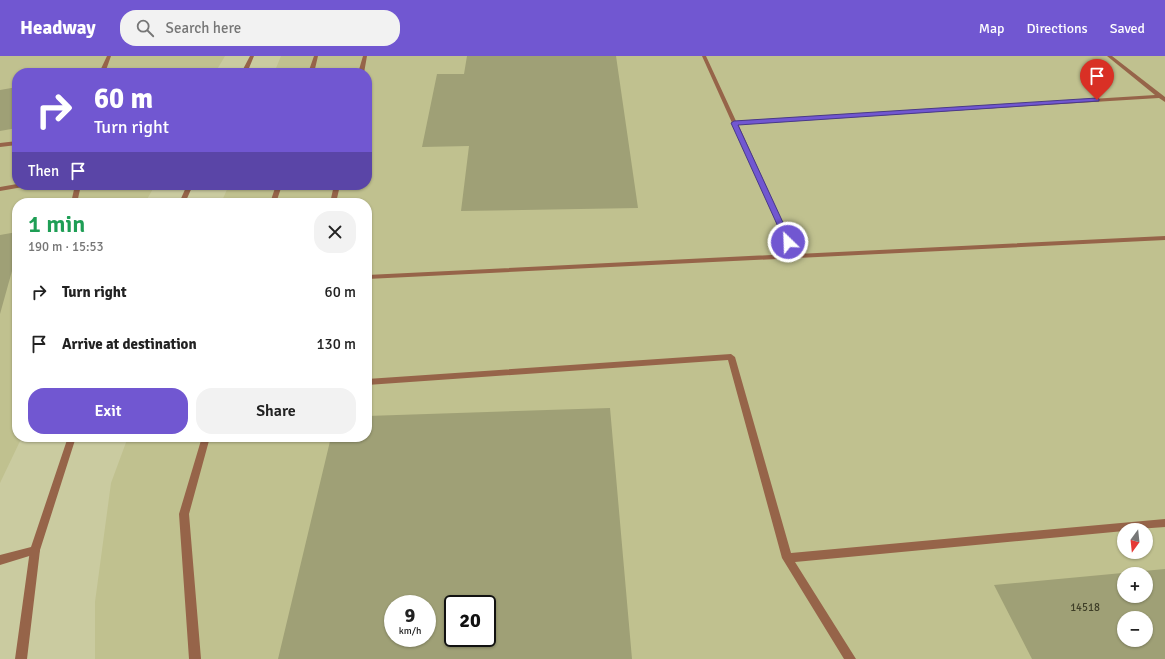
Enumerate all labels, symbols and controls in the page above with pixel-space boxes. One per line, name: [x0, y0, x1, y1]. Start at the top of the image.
search box: [120, 10, 400, 46]
text: Headway: [20, 16, 96, 40]
icon: search: [134, 17, 156, 39]
text: Search here: [166, 19, 241, 37]
text: Map: [979, 20, 1005, 37]
text: Directions: [1027, 20, 1088, 37]
text: Saved: [1110, 20, 1145, 37]
pin: [1080, 59, 1114, 100]
icon: arrive: [1086, 65, 1108, 87]
text: 60 m: [94, 82, 153, 116]
icon: right: [28, 84, 80, 136]
text: Turn right: [94, 116, 169, 138]
icon: arrive: [67, 160, 89, 182]
text: Then: [28, 162, 59, 180]
text: 1 min: [28, 209, 85, 239]
button: close: [314, 211, 356, 253]
position arrow: [767, 221, 809, 263]
text: 190 m · 15:53: [28, 239, 104, 255]
icon: right: [28, 281, 50, 303]
text: Turn right: [62, 283, 127, 301]
text: 60 m: [325, 283, 356, 301]
icon: arrive: [28, 333, 50, 355]
text: Arrive at destination: [62, 335, 197, 353]
text: 130 m: [316, 335, 356, 353]
button: Exit: [28, 388, 188, 434]
button: Share: [196, 388, 356, 434]
north arrow: [1117, 523, 1153, 559]
map controls: [1117, 523, 1153, 647]
button: +: [1117, 567, 1153, 603]
speed limit sign: 20: [444, 595, 496, 647]
house number: 14518: [1070, 601, 1100, 614]
text: 9: [405, 603, 415, 628]
button: −: [1117, 611, 1153, 647]
text: km/h: [399, 625, 421, 637]

